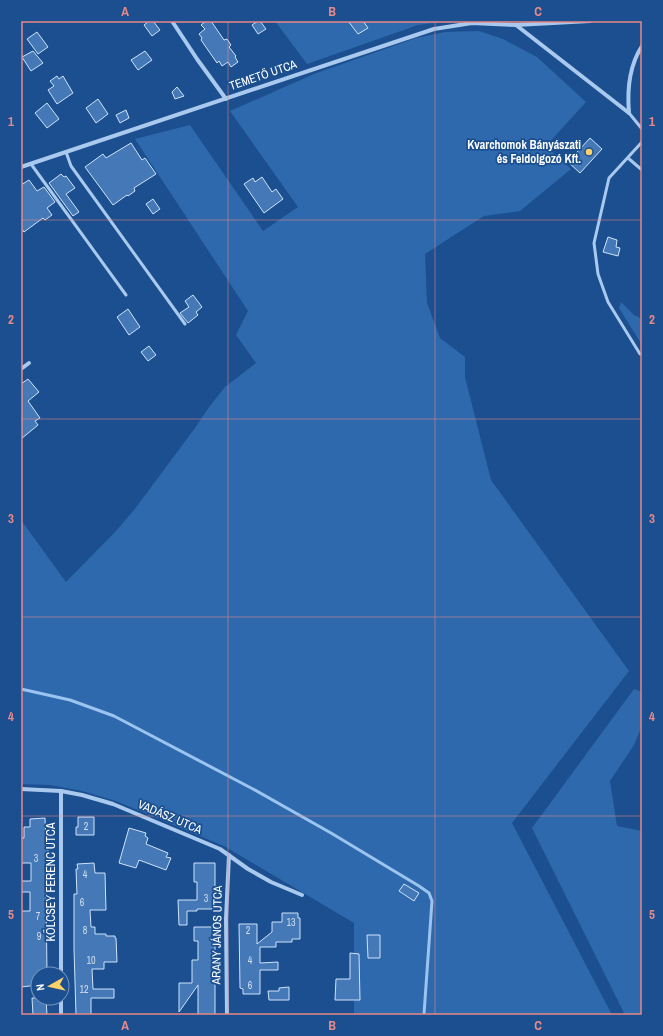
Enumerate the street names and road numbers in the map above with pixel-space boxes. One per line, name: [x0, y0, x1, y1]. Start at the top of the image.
street label: TEMETŐ UTCA: [227, 56, 299, 94]
street label: VADÁSZ UTCA: [135, 796, 205, 838]
street label: KÖLCSEY FERENC UTCA: [42, 822, 59, 942]
street label: ARANY JÁNOS UTCA: [208, 885, 226, 986]

